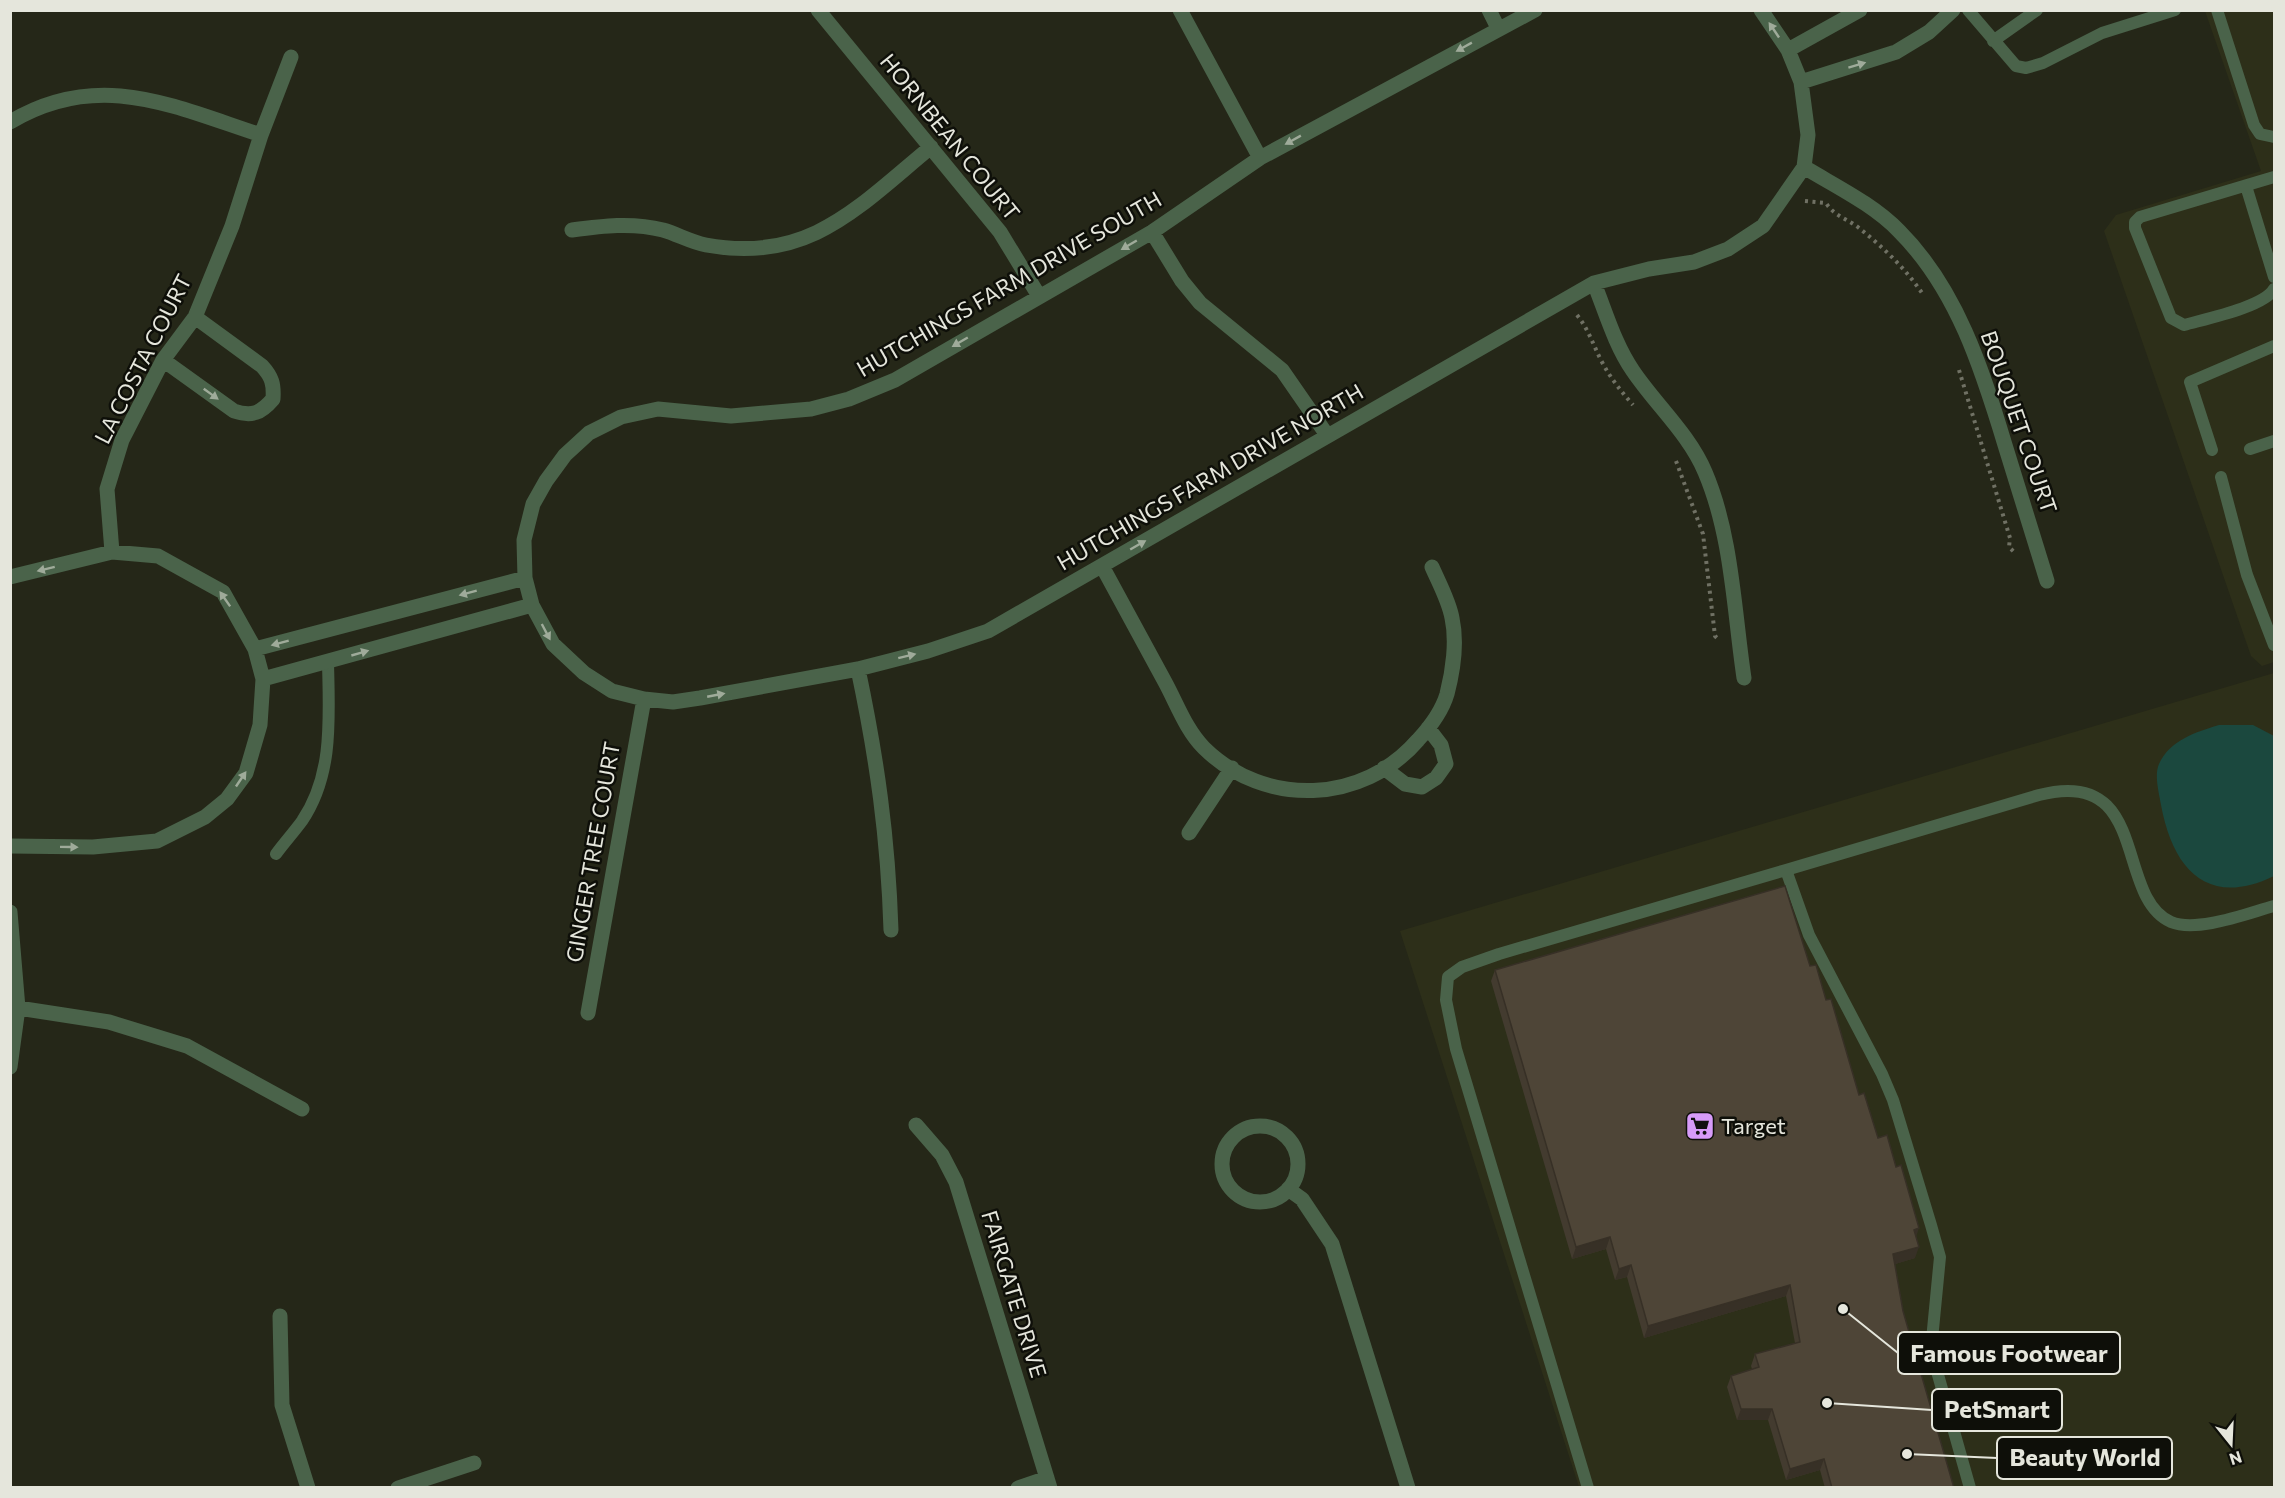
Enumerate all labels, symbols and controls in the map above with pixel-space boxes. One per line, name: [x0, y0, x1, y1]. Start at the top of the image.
one-way arrow: [1769, 22, 1780, 38]
one-way arrow: [1456, 42, 1473, 52]
street label: HORNBEAN COURT: [875, 48, 1026, 225]
one-way arrow: [1848, 60, 1866, 70]
one-way arrow: [1284, 135, 1301, 145]
street label: HUTCHINGS FARM DRIVE SOUTH: [852, 185, 1166, 382]
one-way arrow: [1120, 240, 1137, 250]
street label: LA COSTA COURT: [88, 269, 197, 448]
street label: BOUQUET COURT: [1976, 327, 2063, 517]
one-way arrow: [952, 337, 968, 348]
street label: HUTCHINGS FARM DRIVE NORTH: [1052, 378, 1368, 576]
one-way arrow: [203, 388, 218, 400]
one-way arrow: [1130, 540, 1147, 550]
one-way arrow: [37, 564, 55, 574]
one-way arrow: [459, 588, 477, 598]
one-way arrow: [219, 591, 231, 607]
one-way arrow: [541, 623, 551, 640]
one-way arrow: [270, 638, 289, 648]
one-way arrow: [351, 648, 369, 657]
one-way arrow: [898, 651, 916, 661]
one-way arrow: [706, 690, 725, 699]
street label: GINGER TREE COURT: [560, 739, 625, 964]
one-way arrow: [235, 771, 246, 787]
one-way arrow: [59, 842, 78, 852]
supermarket icon: Target: [1684, 1110, 1716, 1142]
place label: Target: [1721, 1112, 1786, 1139]
street label: FAIRGATE DRIVE: [976, 1207, 1053, 1381]
callout: Famous Footwear: [1898, 1332, 2120, 1374]
text: Famous Footwear: [1910, 1338, 2108, 1367]
callout: PetSmart: [1932, 1389, 2062, 1431]
text: PetSmart: [1944, 1394, 2050, 1423]
north arrow: [2201, 1414, 2261, 1474]
callout: Beauty World: [1997, 1437, 2172, 1479]
text: Beauty World: [2009, 1442, 2161, 1471]
text: N: [2227, 1448, 2244, 1470]

